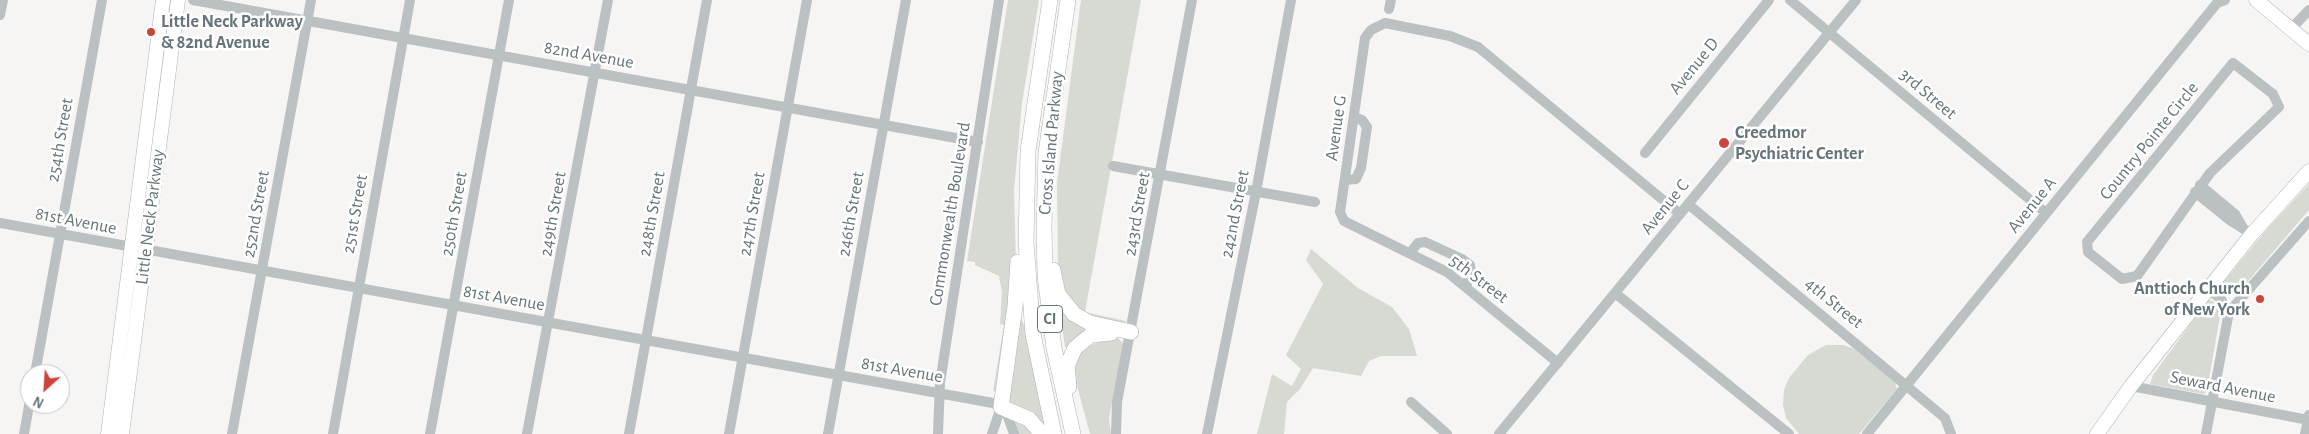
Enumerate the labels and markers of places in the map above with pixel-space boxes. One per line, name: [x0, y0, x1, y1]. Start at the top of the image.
place label: Little Neck Parkway & 82nd Avenue: [161, 11, 303, 54]
marker: Little Neck Parkway & 82nd Avenue: [145, 26, 157, 38]
place label: Creedmor Psychiatric Center: [1735, 122, 1864, 164]
marker: Creedmor Psychiatric Center: [1717, 136, 1731, 150]
place label: Anttioch Church of New York: [2134, 278, 2250, 320]
marker: Anttioch Church of New York: [2254, 293, 2266, 305]

